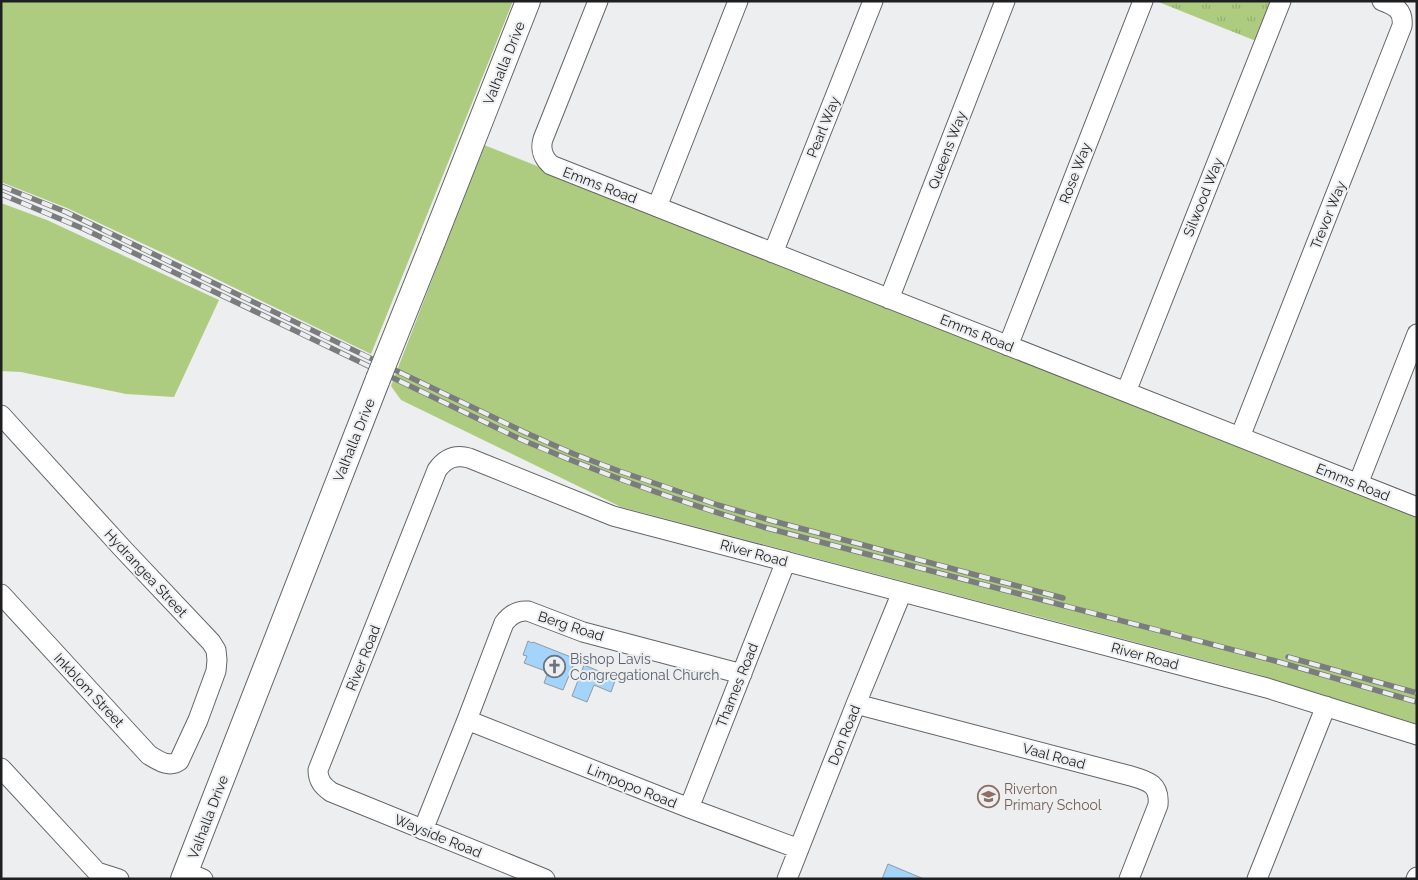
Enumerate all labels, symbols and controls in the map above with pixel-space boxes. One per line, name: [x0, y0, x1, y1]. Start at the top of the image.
street label: Valhalla Drive: [480, 19, 528, 107]
street label: Pearl Way: [803, 94, 843, 160]
street label: Queens Way: [925, 108, 969, 191]
street label: Rose Way: [1056, 140, 1094, 206]
street label: Silwood Way: [1180, 155, 1226, 239]
street label: Emms Road: [561, 164, 639, 206]
street label: Trevor Way: [1307, 178, 1349, 251]
street label: Emms Road: [938, 311, 1016, 355]
street label: Valhalla Drive: [330, 396, 378, 484]
street label: Emms Road: [1314, 460, 1392, 504]
street label: Hydrangea Street: [101, 526, 191, 620]
street label: River Road: [718, 536, 790, 570]
street label: Berg Road: [536, 608, 606, 644]
street label: River Road: [343, 623, 383, 693]
street label: River Road: [1109, 639, 1181, 673]
street label: Thames Road: [713, 641, 761, 729]
street label: Inkblom Street: [51, 650, 127, 730]
place label: Bishop Lavis Congregational Church: [570, 651, 719, 683]
church icon: Bishop Lavis Congregational Church: [542, 655, 566, 679]
street label: Don Road: [825, 702, 863, 768]
street label: Vaal Road: [1021, 740, 1087, 772]
street label: Limpopo Road: [585, 761, 679, 811]
street label: Valhalla Drive: [185, 773, 231, 861]
place label: Riverton Primary School: [1004, 781, 1102, 813]
school or university icon: Riverton Primary School: [976, 785, 1000, 809]
street label: Wayside Road: [392, 811, 484, 861]

